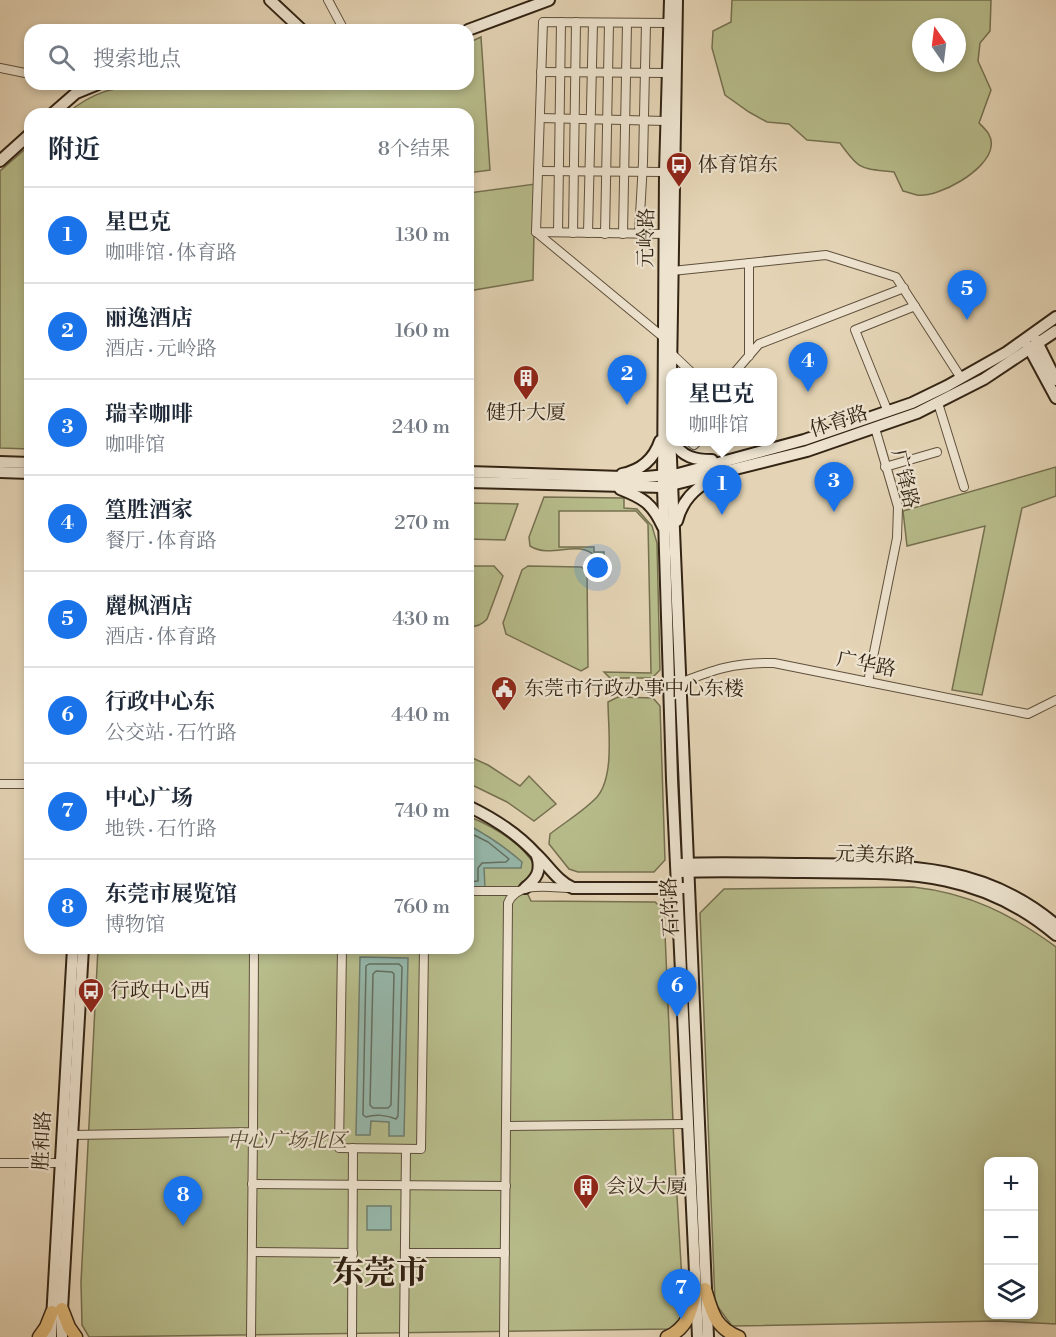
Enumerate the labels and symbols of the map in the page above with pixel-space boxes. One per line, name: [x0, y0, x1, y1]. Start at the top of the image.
north arrow: [912, 18, 966, 72]
bus stop icon: 体育馆东: [664, 150, 694, 188]
place label: 体育馆东: [698, 153, 778, 178]
street label: 元岭路: [634, 208, 660, 268]
pin: 5: [948, 270, 986, 320]
pin: 4: [788, 342, 828, 392]
pin: 2: [608, 356, 646, 405]
building icon: 健升大厦: [511, 363, 541, 401]
place label: 健升大厦: [486, 401, 566, 426]
street label: 体育路: [807, 401, 871, 443]
street label: 广锋路: [885, 447, 923, 511]
pin: 3: [814, 462, 854, 512]
pin: 1: [702, 466, 742, 515]
your location: [583, 553, 612, 582]
street label: 广华路: [834, 647, 898, 683]
public building icon: 东莞市行政办事中心东楼: [489, 674, 519, 712]
place label: 东莞市行政办事中心东楼: [524, 677, 744, 702]
street label: 元美东路: [835, 842, 915, 870]
street label: 石竹路: [657, 876, 685, 938]
pin: 6: [658, 968, 696, 1017]
bus stop icon: 行政中心西: [76, 976, 106, 1014]
place label: 行政中心西: [110, 979, 210, 1004]
street label: 胜和路: [29, 1110, 57, 1172]
park label: 中心广场北区: [227, 1129, 350, 1154]
building icon: 会议大厦: [571, 1172, 601, 1210]
place label: 会议大厦: [606, 1175, 686, 1200]
pin: 8: [164, 1176, 202, 1226]
district label: 东莞市: [332, 1253, 428, 1293]
pin: 7: [662, 1270, 700, 1319]

